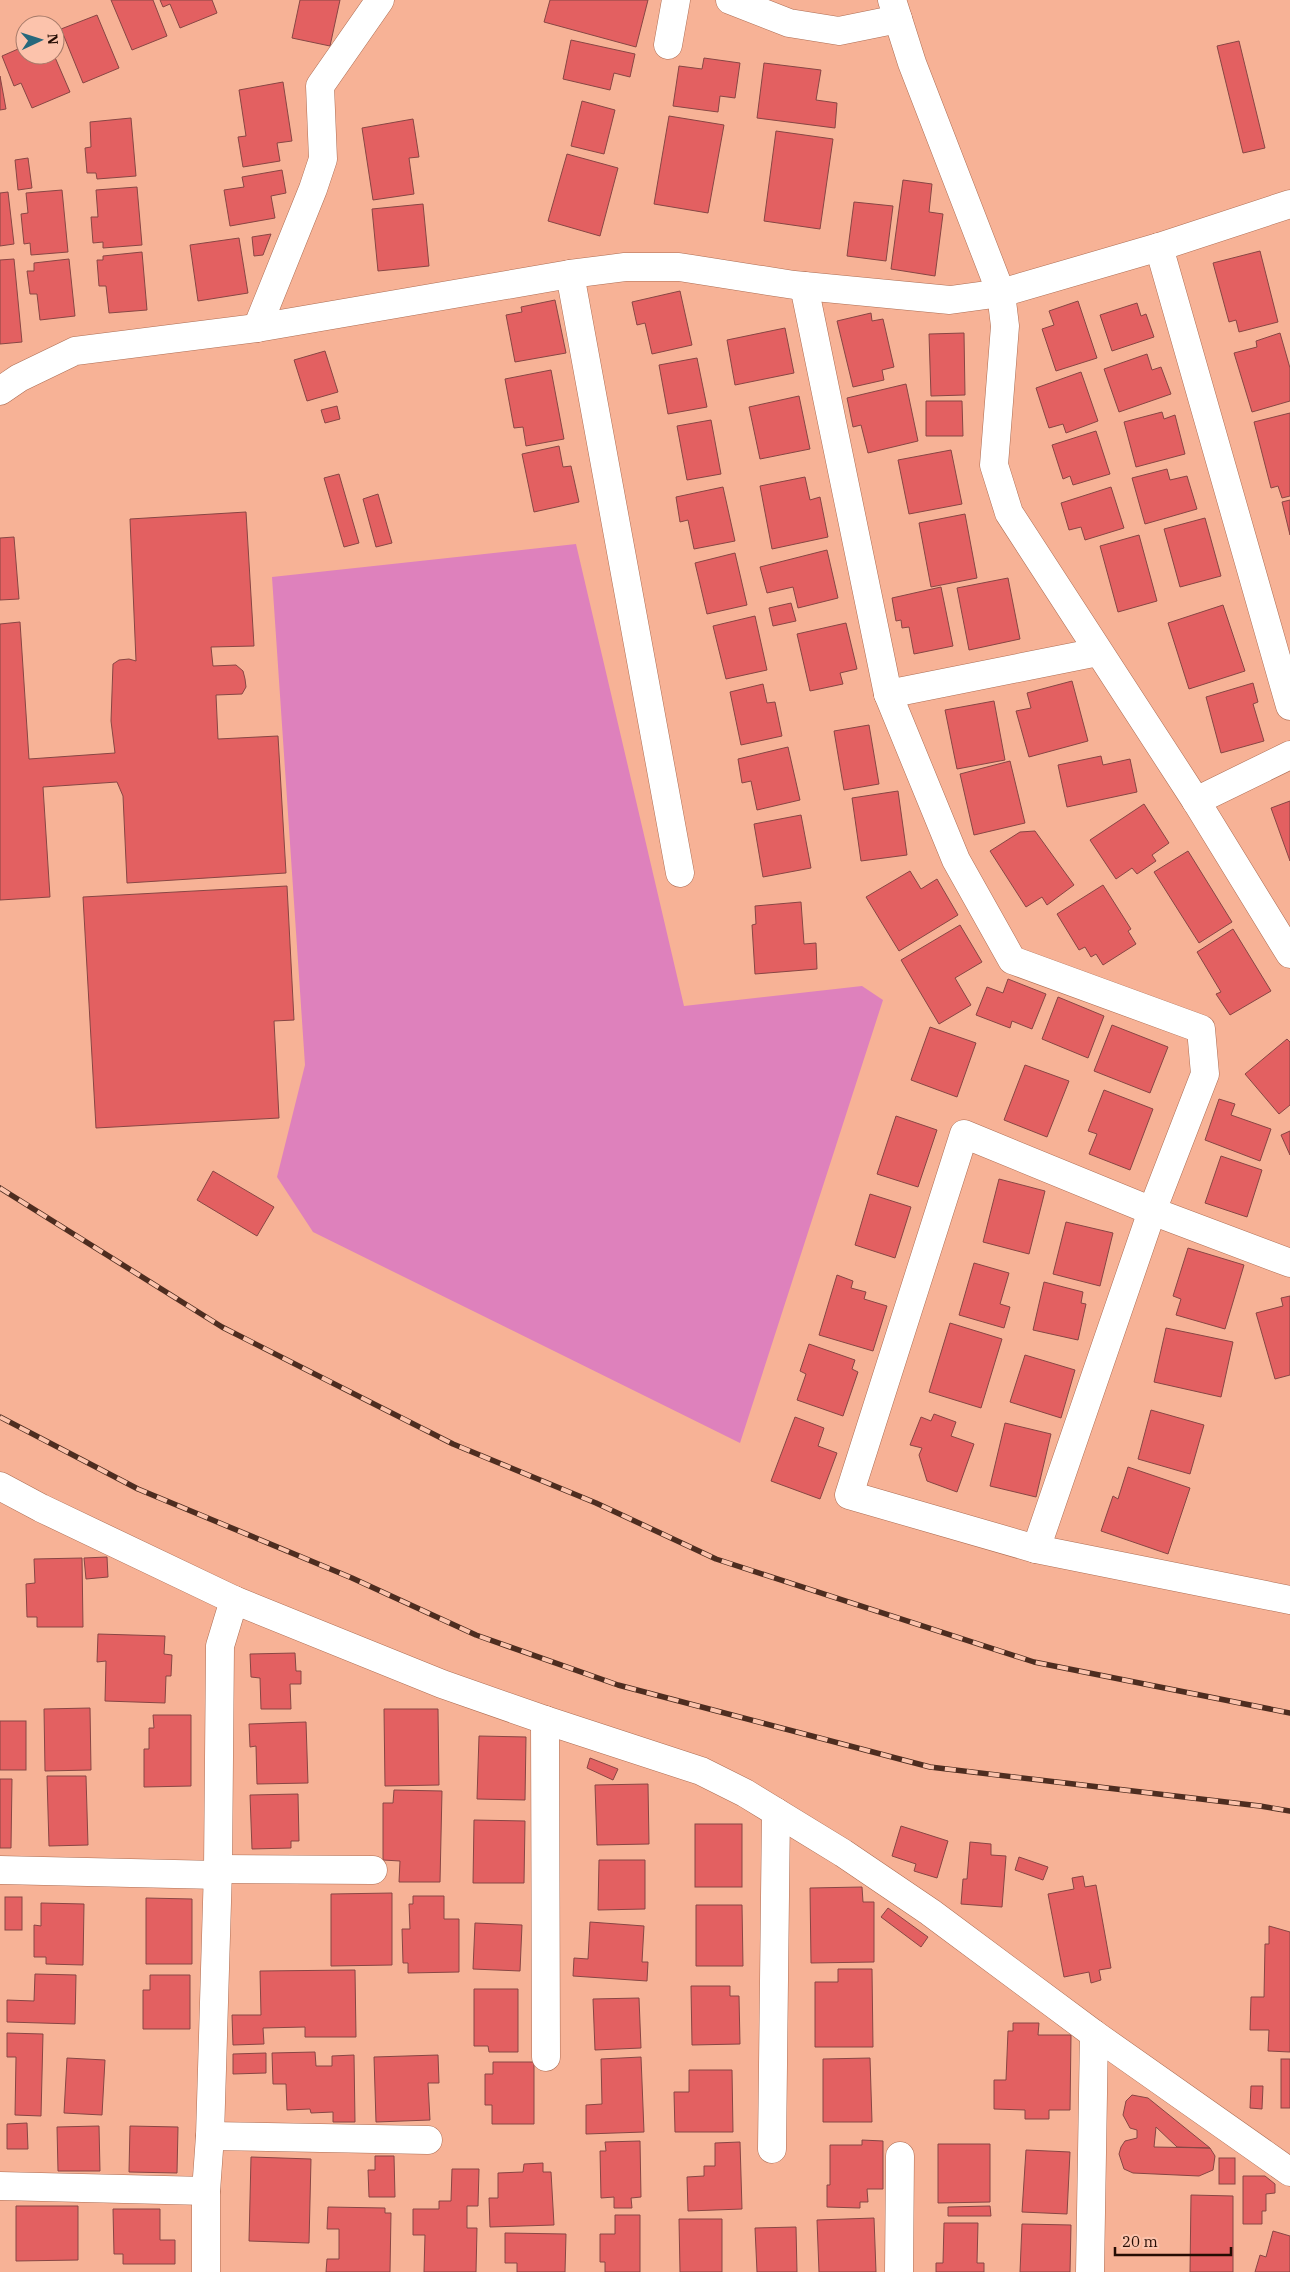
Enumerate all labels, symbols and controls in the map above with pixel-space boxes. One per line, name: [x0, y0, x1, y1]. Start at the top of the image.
north arrow: [15, 15, 65, 65]
text: N: [44, 33, 62, 45]
scale bar: [1115, 2224, 1231, 2256]
text: 20 m: [1122, 2232, 1158, 2251]

